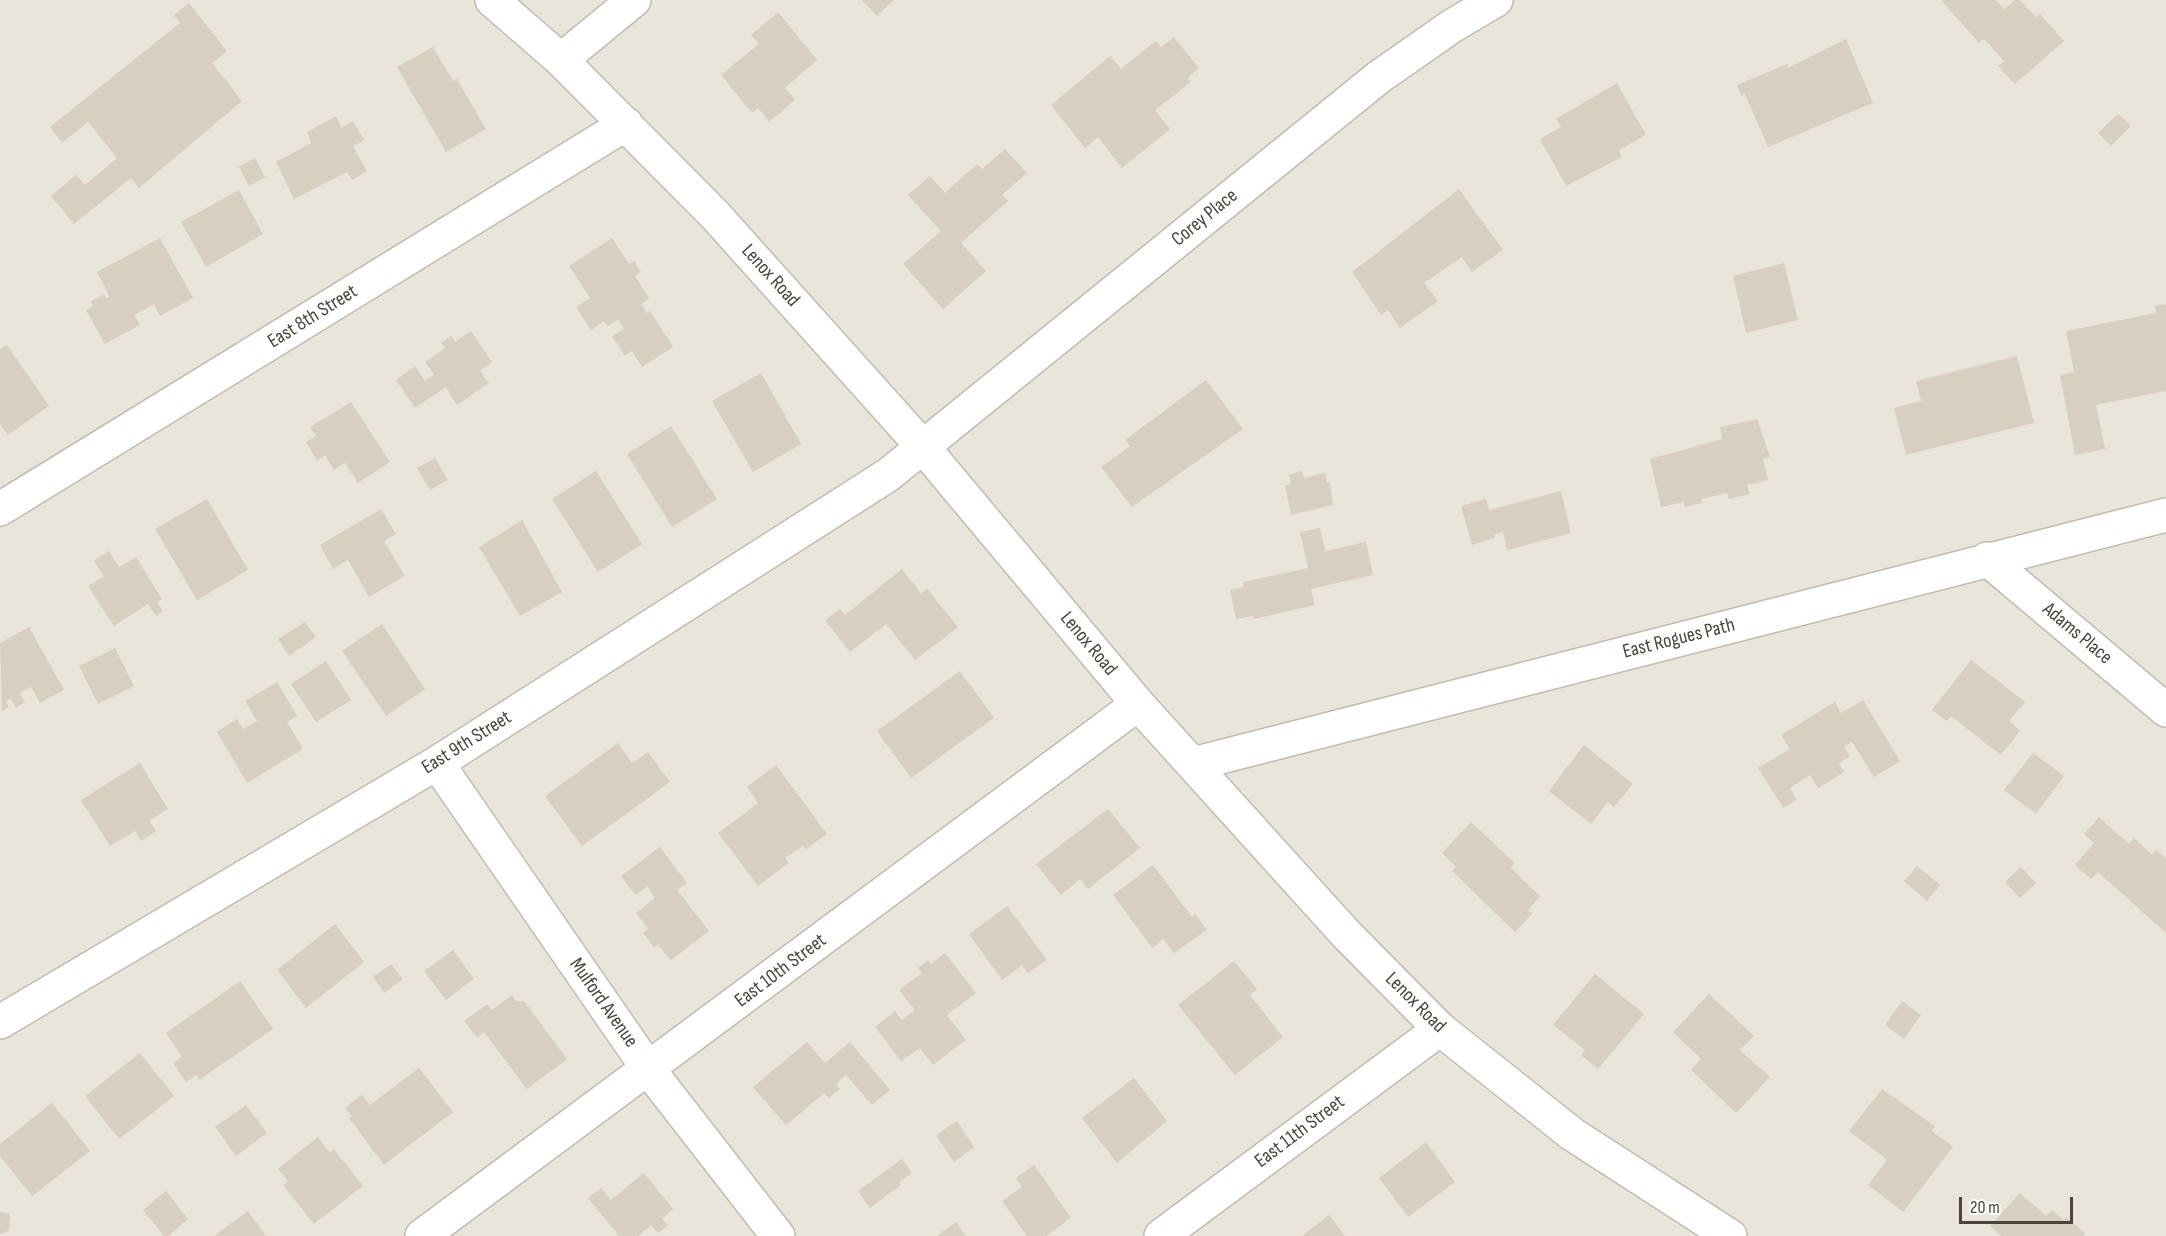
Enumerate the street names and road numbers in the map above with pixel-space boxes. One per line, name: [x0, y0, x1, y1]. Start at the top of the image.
street label: Corey Place: [1167, 184, 1243, 252]
street label: Lenox Road: [736, 240, 804, 312]
street label: East 8th Street: [264, 280, 362, 354]
street label: Adams Place: [2037, 598, 2117, 670]
street label: Lenox Road: [1054, 607, 1122, 681]
street label: East Rogues Path: [1620, 613, 1738, 665]
street label: East 9th Street: [418, 706, 516, 780]
street label: East 10th Street: [731, 929, 831, 1013]
street label: Mulford Avenue: [564, 954, 642, 1052]
street label: Lenox Road: [1380, 968, 1450, 1038]
street label: East 11th Street: [1250, 1091, 1350, 1173]

